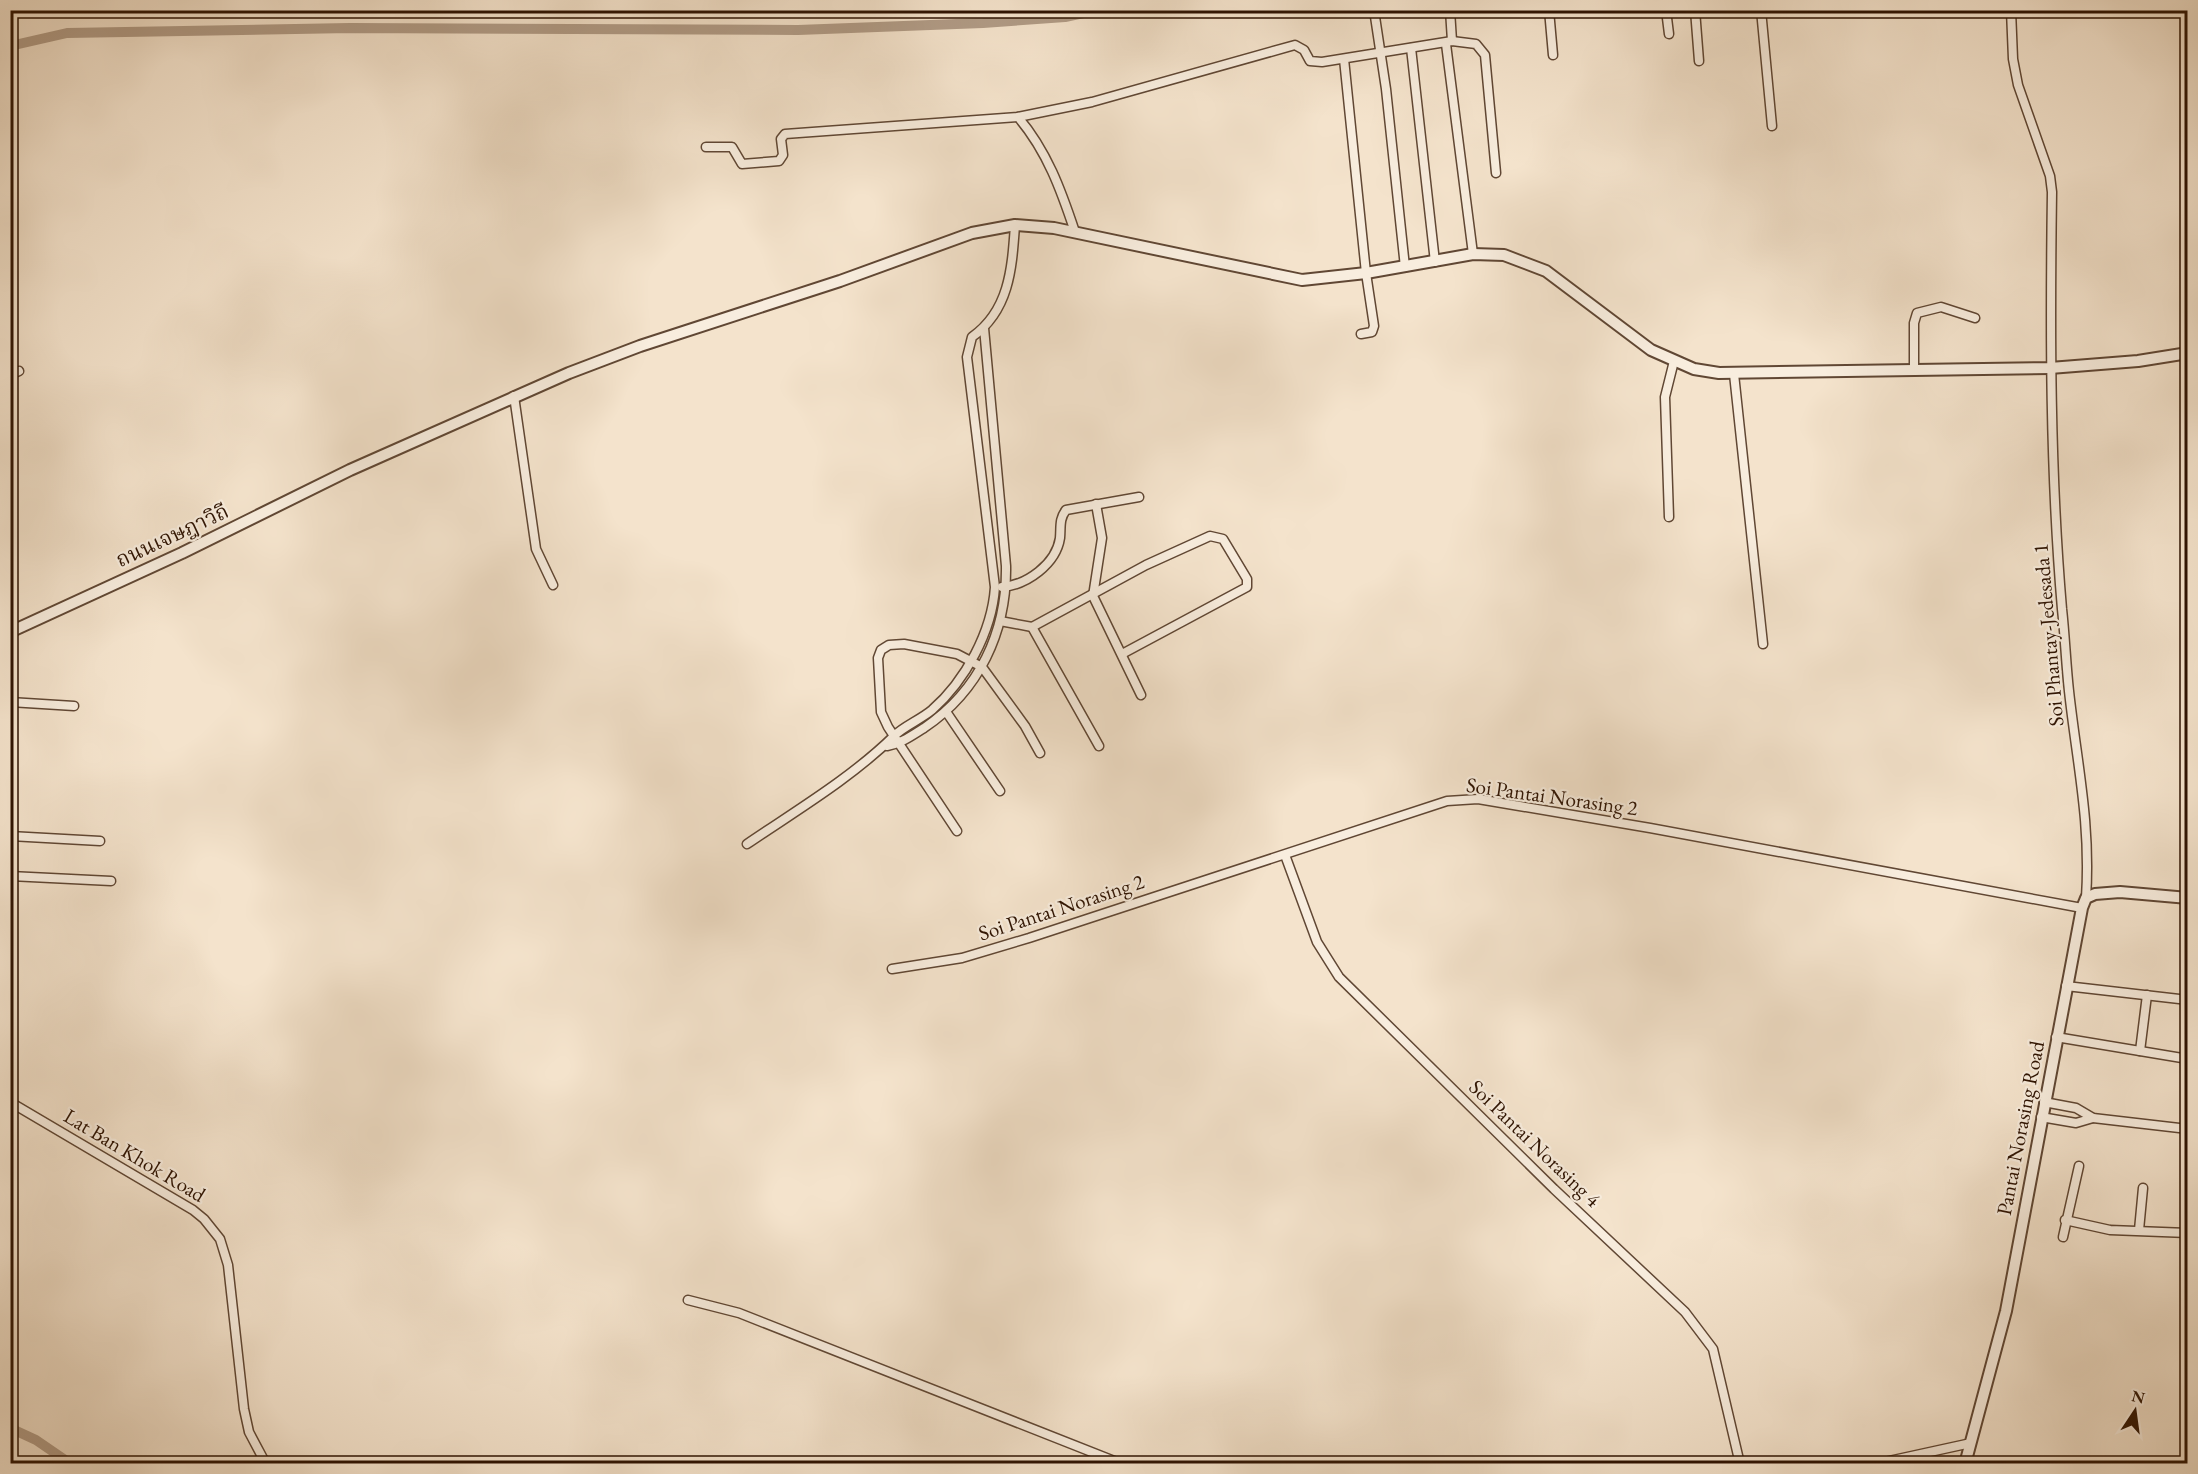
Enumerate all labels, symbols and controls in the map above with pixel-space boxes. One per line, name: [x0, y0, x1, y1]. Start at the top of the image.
street label: ถนนเจษฎาวิถี: [111, 497, 233, 573]
street label: Soi Phantay-Jedesada 1: [2027, 542, 2069, 728]
street label: Soi Pantai Norasing 2: [1465, 771, 1639, 821]
street label: Soi Pantai Norasing 2: [975, 867, 1147, 947]
street label: Pantai Norasing Road: [1990, 1038, 2050, 1217]
street label: Soi Pantai Norasing 4: [1464, 1073, 1607, 1213]
street label: Lat Ban Khok Road: [59, 1102, 211, 1208]
north arrow: [2105, 1381, 2165, 1441]
text: N: [2130, 1385, 2147, 1409]

